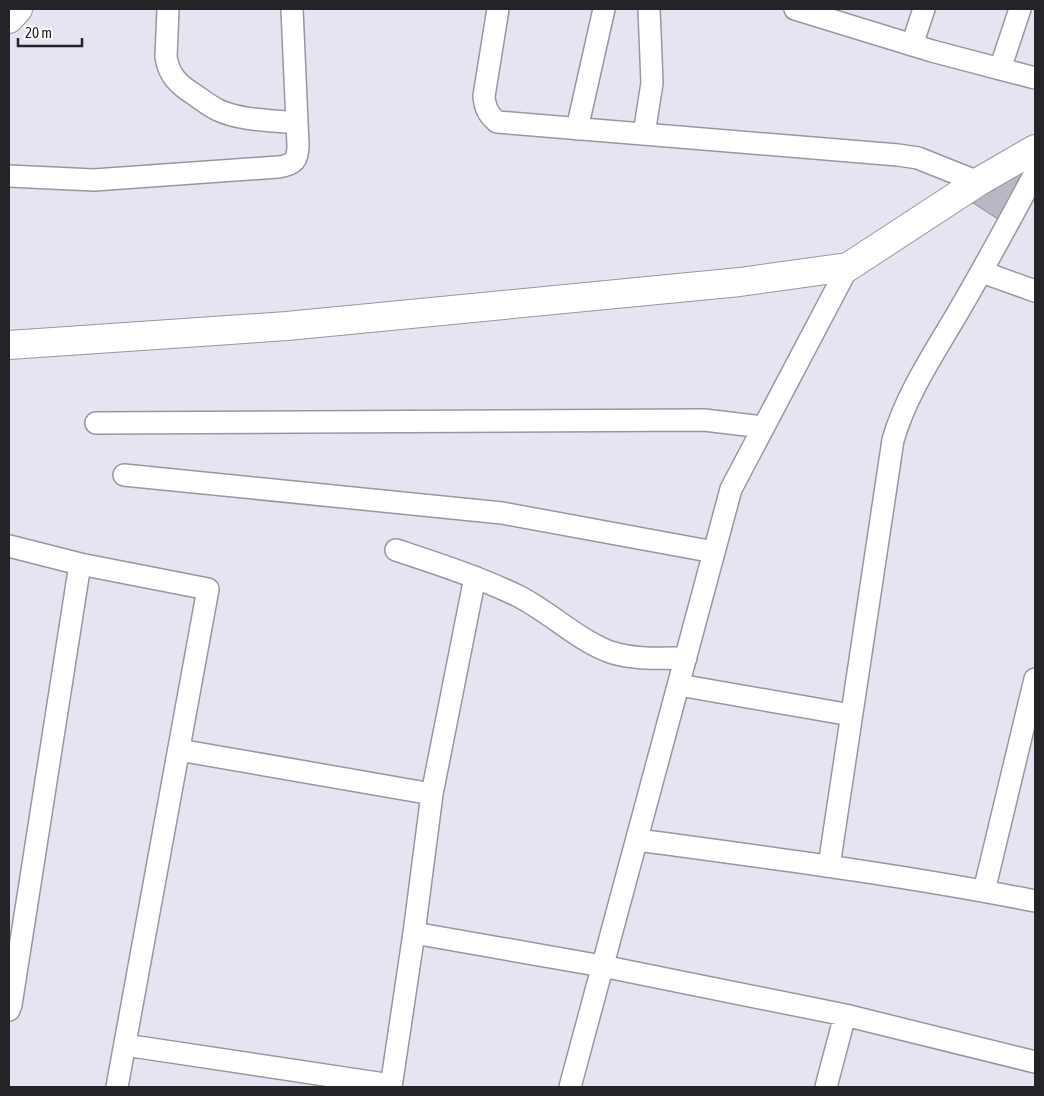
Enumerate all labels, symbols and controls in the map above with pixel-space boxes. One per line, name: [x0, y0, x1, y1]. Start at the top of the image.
scale bar: [18, 15, 81, 47]
text: 20 m: [25, 24, 52, 41]

